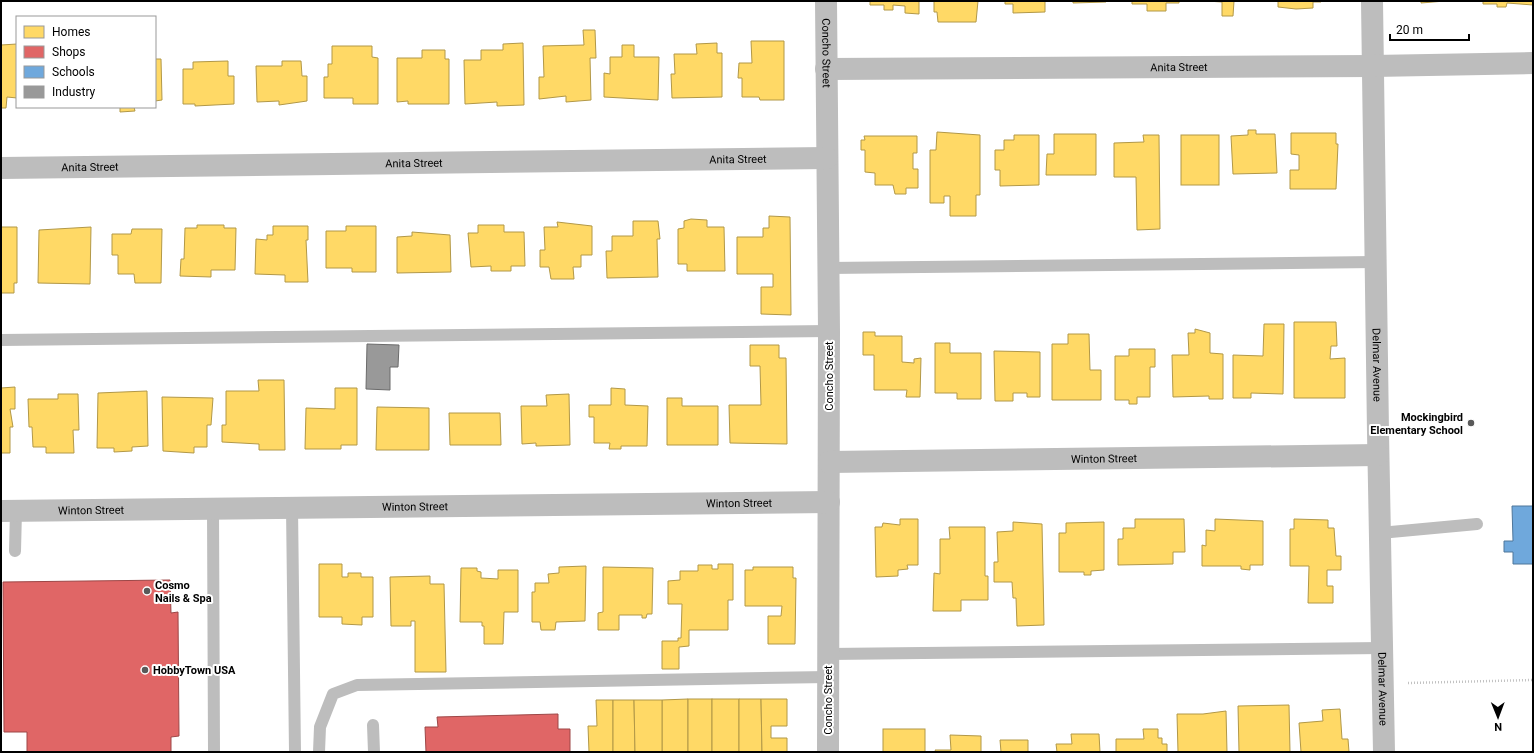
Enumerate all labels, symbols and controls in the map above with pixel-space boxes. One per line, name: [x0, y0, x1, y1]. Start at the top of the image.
legend: [16, 16, 156, 108]
scale bar: [1390, 16, 1469, 42]
street label: Concho Street: [819, 18, 833, 88]
text: 20 m: [1396, 23, 1423, 37]
text: Homes: [52, 25, 90, 39]
text: Shops: [52, 45, 86, 59]
street label: Anita Street: [1150, 61, 1208, 74]
text: Schools: [52, 65, 95, 79]
text: Industry: [52, 85, 96, 99]
street label: Anita Street: [709, 153, 767, 166]
street label: Anita Street: [385, 157, 443, 170]
street label: Anita Street: [61, 161, 119, 174]
street label: Delmar Avenue: [1370, 328, 1384, 402]
street label: Concho Street: [823, 341, 836, 411]
place label: Mockingbird Elementary School: [1370, 411, 1463, 437]
marker: Mockingbird Elementary School: [1466, 418, 1476, 428]
street label: Winton Street: [1071, 452, 1138, 466]
street label: Winton Street: [706, 497, 773, 510]
street label: Winton Street: [382, 500, 449, 514]
street label: Winton Street: [58, 504, 125, 517]
place label: Cosmo Nails & Spa: [155, 579, 212, 605]
marker: Cosmo Nails & Spa: [142, 586, 152, 596]
street label: Delmar Avenue: [1375, 652, 1390, 726]
place label: HobbyTown USA: [153, 664, 236, 677]
marker: HobbyTown USA: [140, 665, 150, 675]
street label: Concho Street: [822, 665, 835, 735]
north arrow: [1478, 697, 1518, 737]
text: N: [1494, 720, 1502, 733]

